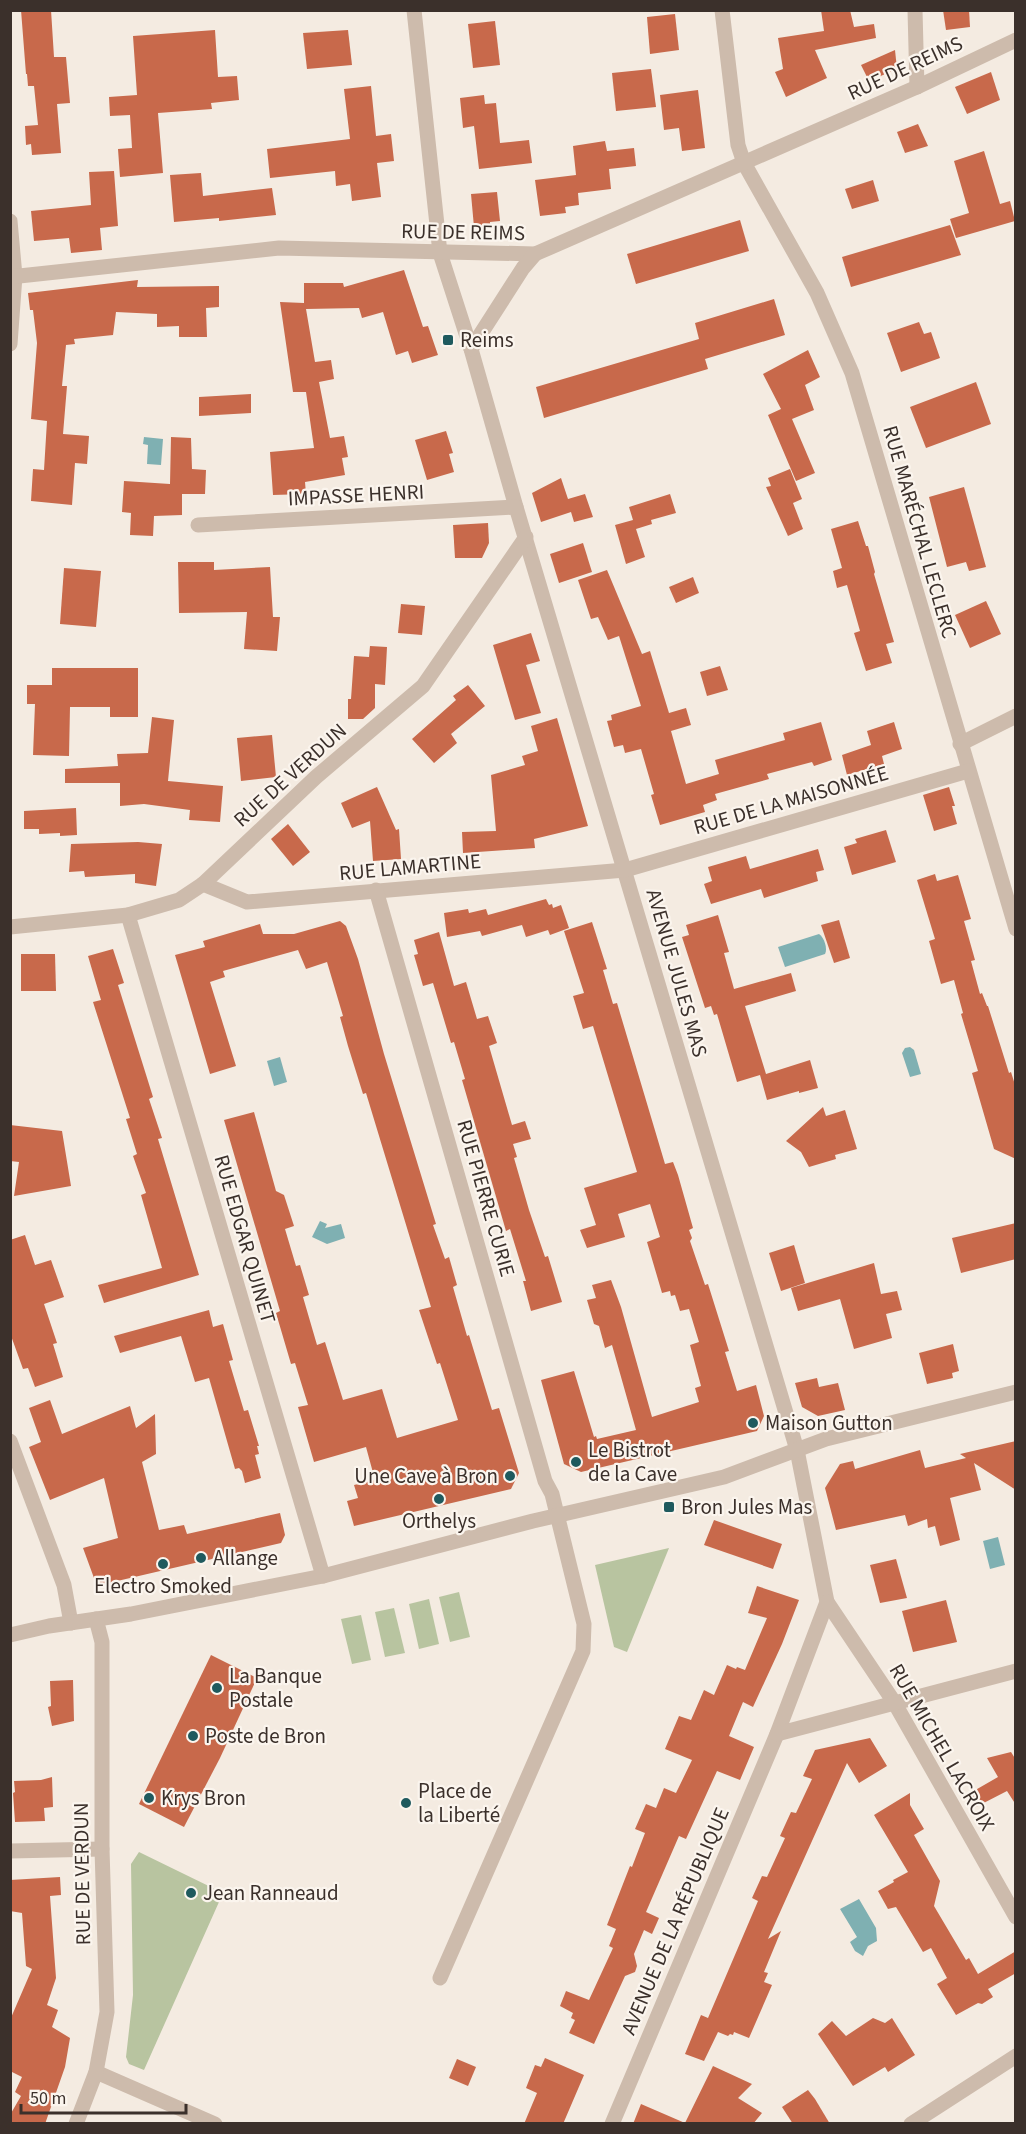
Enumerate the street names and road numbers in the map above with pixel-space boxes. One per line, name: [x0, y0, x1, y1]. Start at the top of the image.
street label: RUE DE REIMS: [842, 28, 968, 108]
street label: RUE DE REIMS: [401, 216, 525, 248]
street label: RUE MARÉCHAL LECLERC: [875, 422, 965, 642]
street label: IMPASSE HENRI: [287, 476, 425, 514]
street label: RUE DE VERDUN: [227, 716, 353, 834]
street label: RUE DE LA MAISONNÉE: [690, 758, 892, 842]
street label: RUE LAMARTINE: [338, 846, 482, 888]
street label: AVENUE JULES MAS: [639, 885, 715, 1061]
street label: RUE PIERRE CURIE: [449, 1116, 523, 1280]
street label: RUE EDGAR QUINET: [207, 1151, 283, 1327]
street label: RUE MICHEL LACROIX: [882, 1658, 1002, 1836]
street label: RUE DE VERDUN: [66, 1802, 98, 1946]
street label: AVENUE DE LA RÉPUBLIQUE: [613, 1803, 737, 2039]

